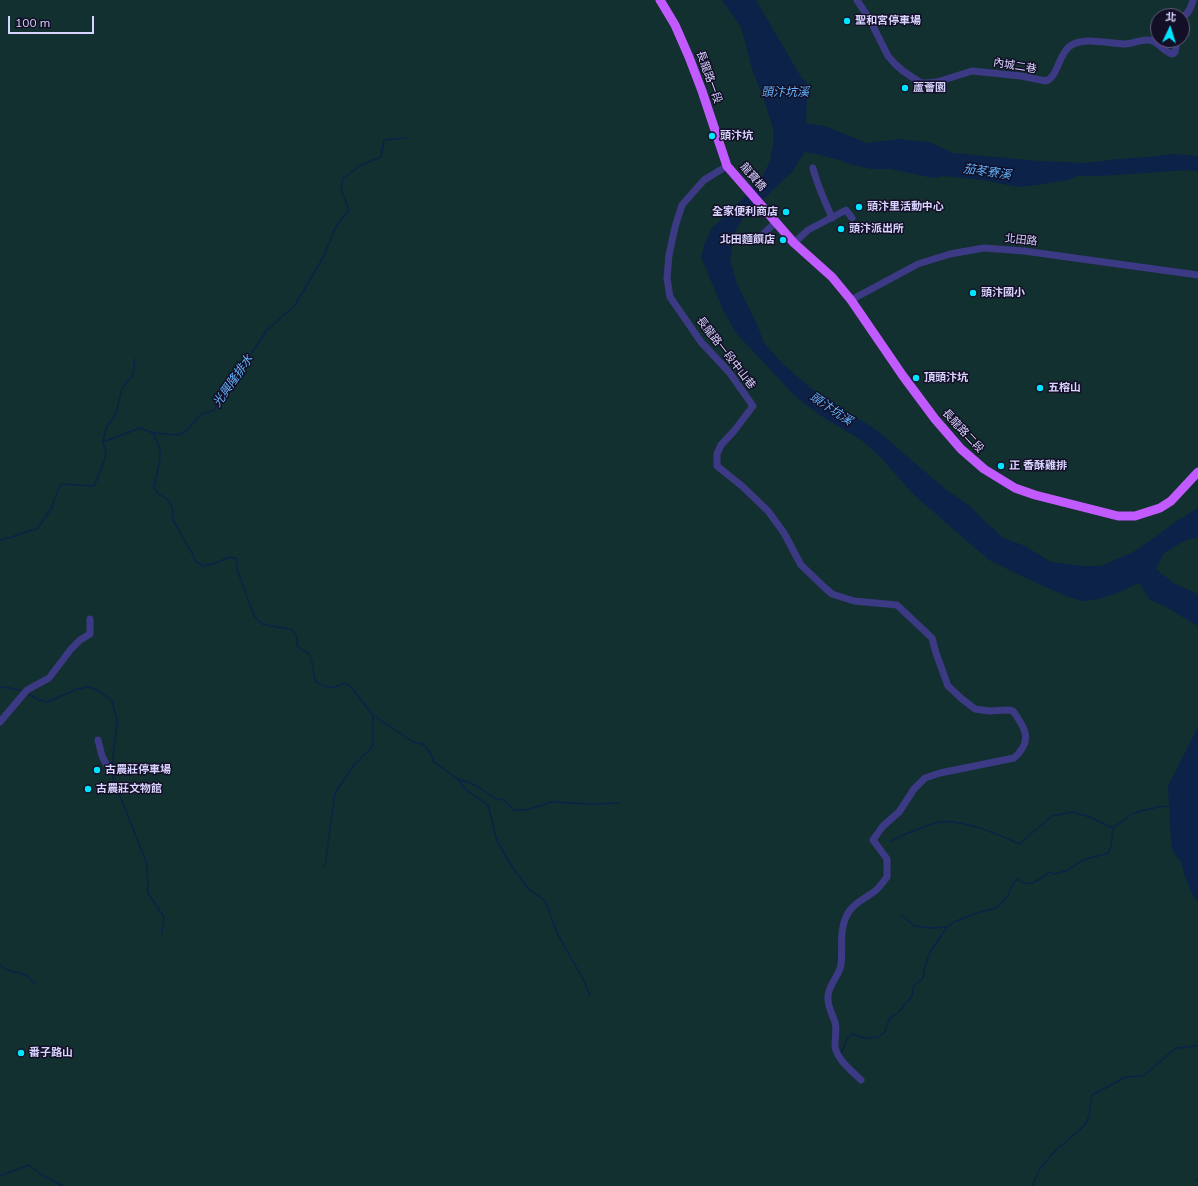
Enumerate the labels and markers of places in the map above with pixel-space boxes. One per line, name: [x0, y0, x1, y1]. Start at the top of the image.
place label: 聖和宮停車場: [855, 14, 921, 28]
marker: 聖和宮停車場: [842, 16, 852, 26]
place label: 蘆薈園: [913, 81, 946, 95]
marker: 蘆薈園: [900, 83, 910, 93]
place label: 頭汴坑: [720, 129, 753, 143]
marker: 頭汴坑: [707, 131, 717, 141]
place label: 頭汴里活動中心: [867, 200, 944, 214]
marker: 頭汴里活動中心: [854, 202, 864, 212]
place label: 全家便利商店: [712, 205, 778, 219]
marker: 全家便利商店: [781, 207, 791, 217]
place label: 頭汴派出所: [849, 222, 904, 236]
marker: 頭汴派出所: [836, 224, 846, 234]
place label: 北田麵饌店: [720, 233, 775, 247]
marker: 北田麵饌店: [778, 235, 788, 245]
place label: 頭汴國小: [981, 286, 1025, 300]
marker: 頭汴國小: [968, 288, 978, 298]
place label: 頂頭汴坑: [924, 371, 968, 385]
marker: 頂頭汴坑: [911, 373, 921, 383]
place label: 五榕山: [1048, 381, 1081, 395]
marker: 五榕山: [1035, 383, 1045, 393]
place label: 正 香酥雞排: [1009, 459, 1067, 473]
marker: 正 香酥雞排: [996, 461, 1006, 471]
place label: 古農莊停車場: [105, 763, 171, 777]
marker: 古農莊停車場: [92, 765, 102, 775]
place label: 古農莊文物館: [96, 782, 162, 796]
marker: 古農莊文物館: [83, 784, 93, 794]
place label: 番子路山: [29, 1046, 73, 1060]
marker: 番子路山: [16, 1048, 26, 1058]

